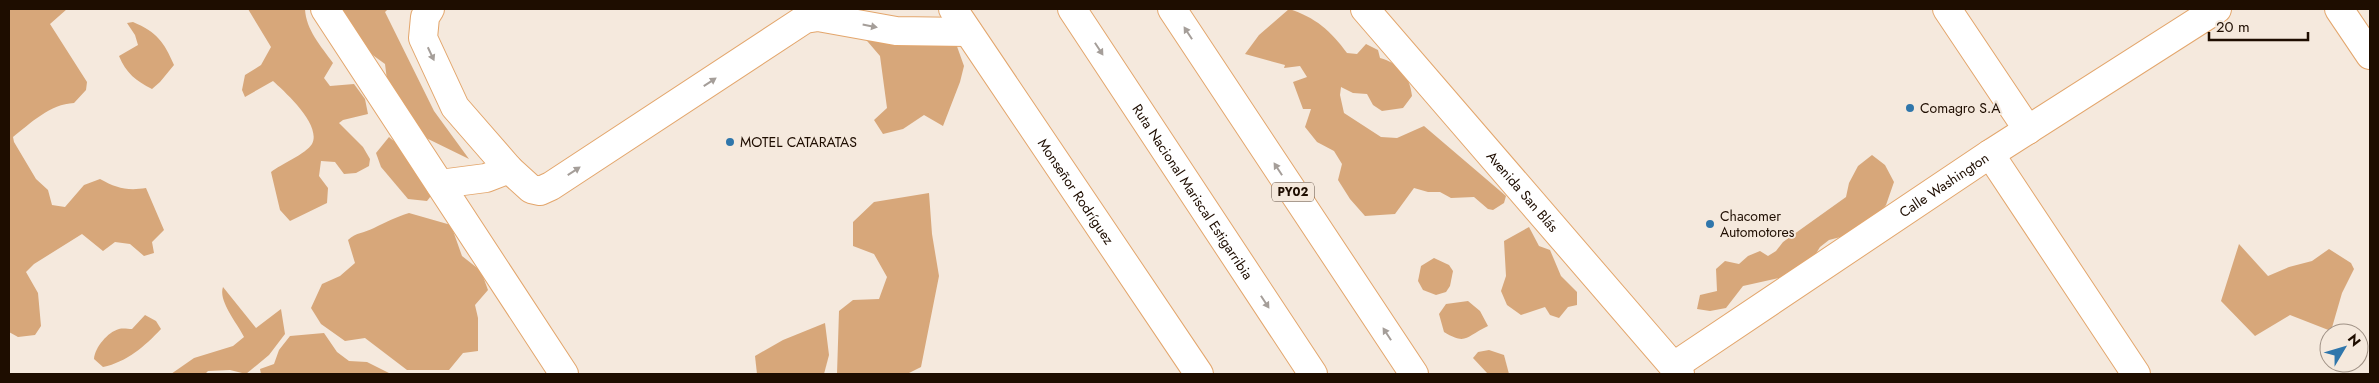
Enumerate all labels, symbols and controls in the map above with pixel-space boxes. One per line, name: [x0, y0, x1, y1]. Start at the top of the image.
scale bar: [2209, 10, 2308, 42]
text: 20 m: [2216, 16, 2250, 38]
one-way arrow: [862, 23, 878, 31]
one-way arrow: [1183, 27, 1193, 40]
one-way arrow: [1094, 43, 1104, 56]
one-way arrow: [427, 47, 435, 61]
one-way arrow: [703, 77, 716, 87]
place label: Comagro S.A: [1920, 98, 2001, 118]
street label: Ruta Nacional Mariscal Estigarribia: [1127, 100, 1258, 283]
marker: Comagro S.A: [1904, 102, 1916, 114]
place label: MOTEL CATARATAS: [740, 132, 857, 152]
street label: Monseñor Rodríguez: [1033, 134, 1119, 249]
marker: MOTEL CATARATAS: [724, 136, 736, 148]
street label: Avenida San Blás: [1482, 147, 1563, 237]
street label: Calle Washington: [1895, 148, 1993, 222]
one-way arrow: [1273, 162, 1283, 176]
one-way arrow: [567, 166, 581, 176]
road number: PY02: [1272, 182, 1314, 202]
place label: Chacomer Automotores: [1720, 206, 1795, 242]
marker: Chacomer Automotores: [1704, 218, 1716, 230]
one-way arrow: [1260, 295, 1270, 309]
north arrow: [2319, 323, 2369, 373]
one-way arrow: [1382, 327, 1392, 340]
text: N: [2343, 329, 2366, 351]

